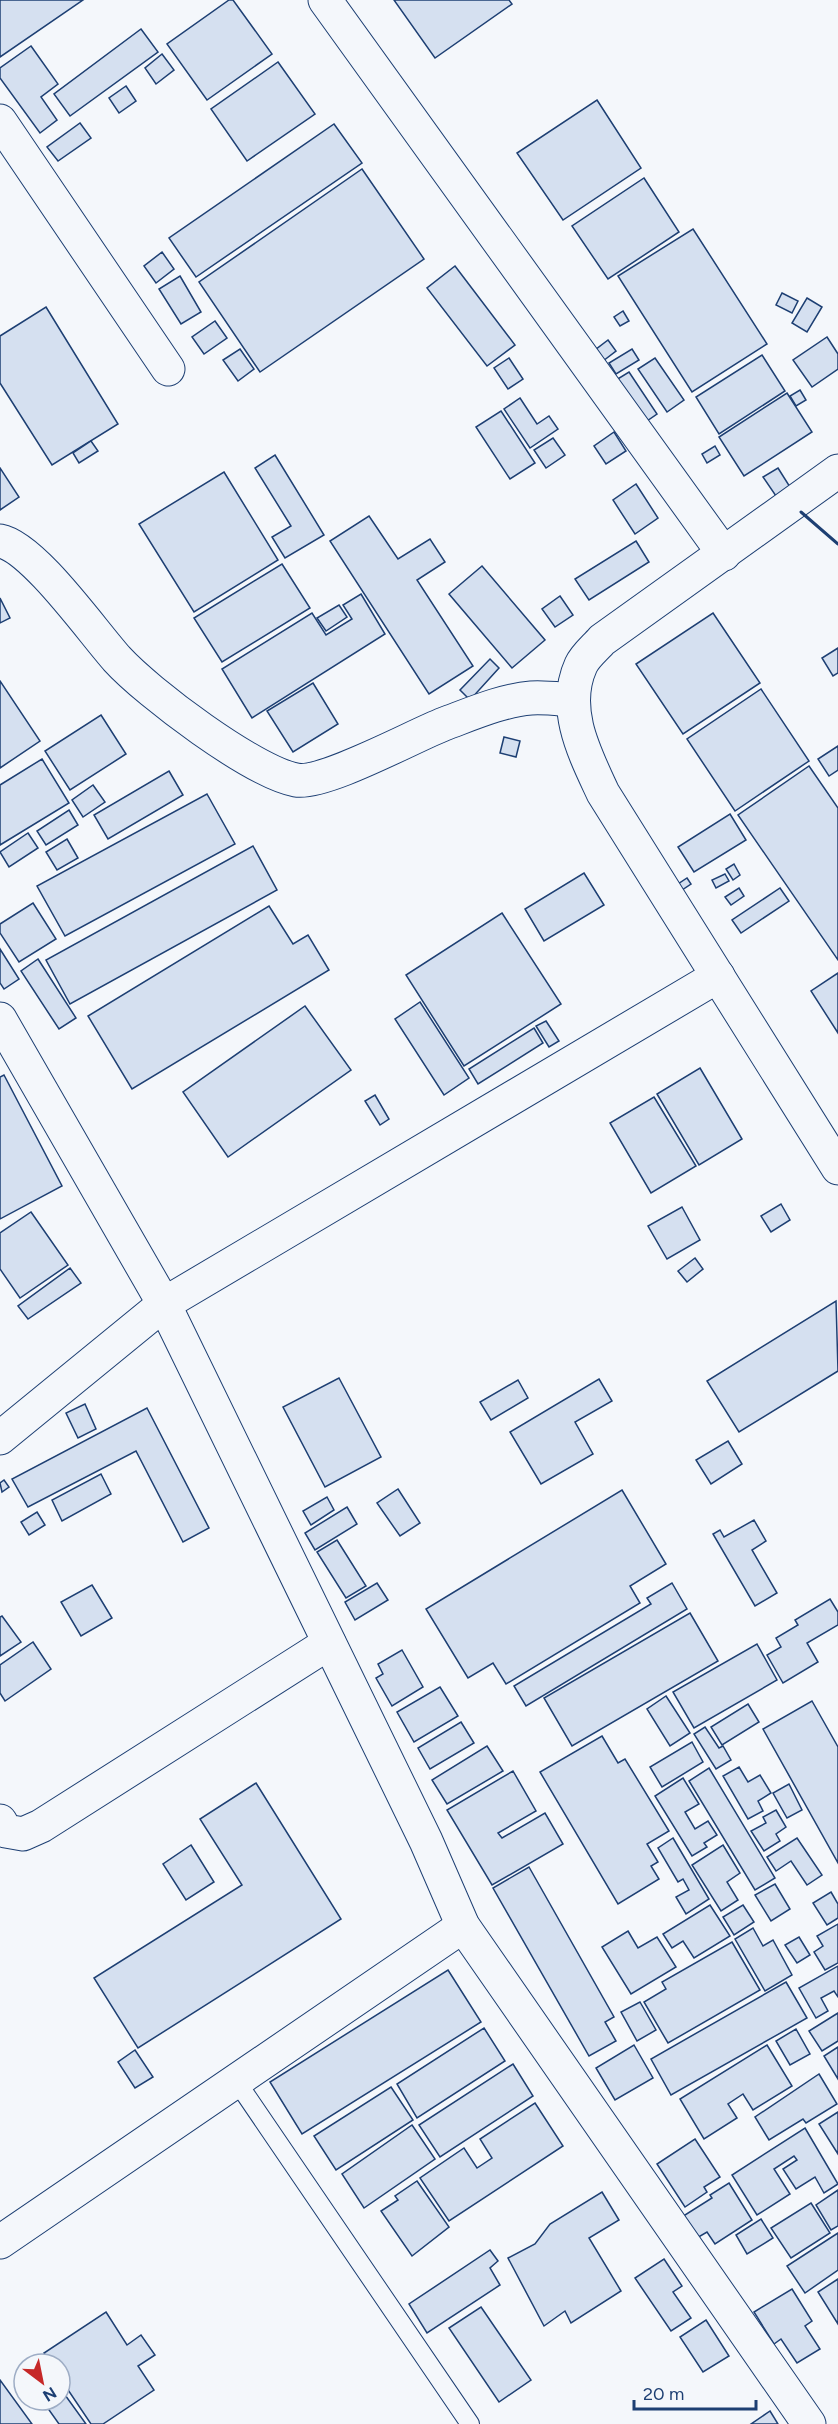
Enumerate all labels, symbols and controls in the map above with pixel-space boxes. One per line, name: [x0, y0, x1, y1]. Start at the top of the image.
north arrow: [12, 2352, 72, 2412]
scale bar: [634, 2373, 756, 2411]
text: N: [39, 2383, 60, 2406]
text: 20 m: [643, 2383, 684, 2405]

